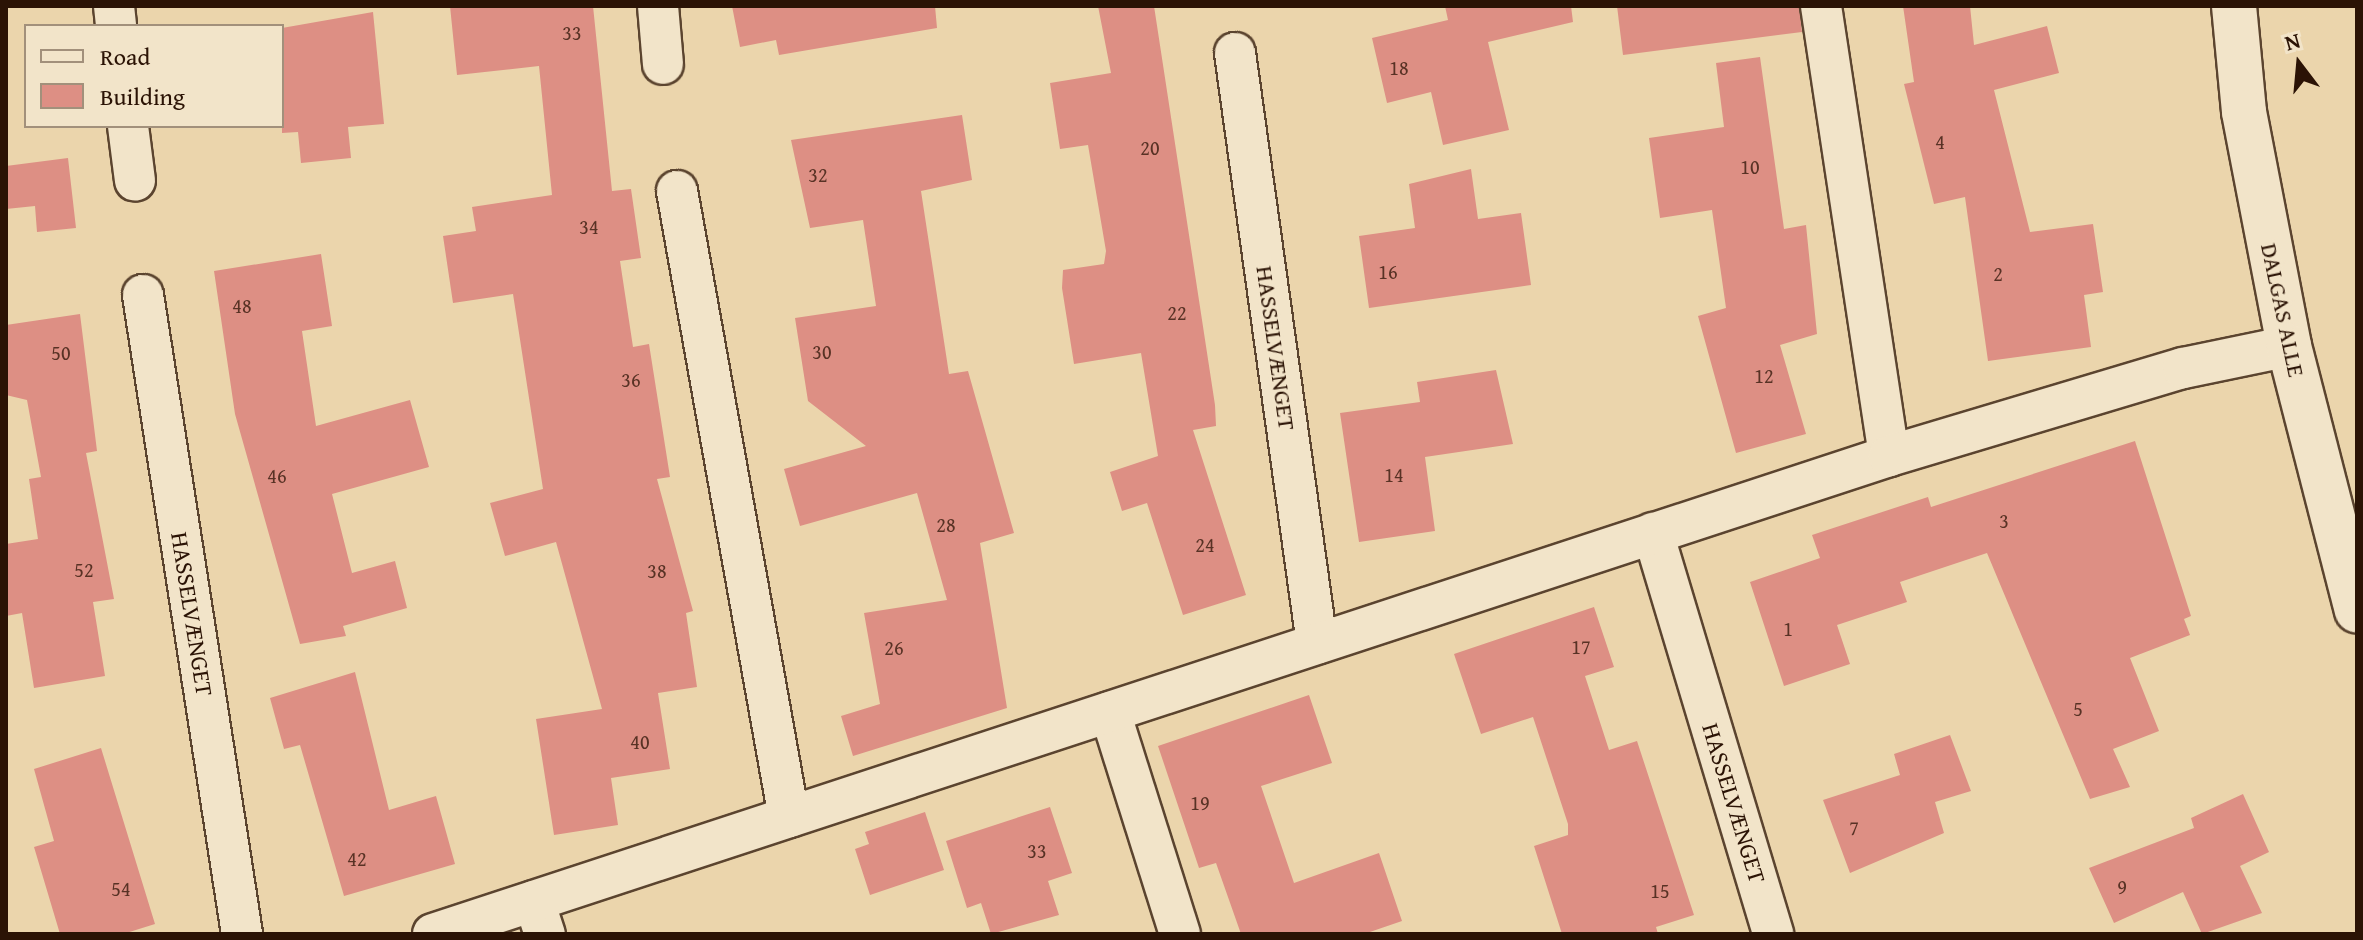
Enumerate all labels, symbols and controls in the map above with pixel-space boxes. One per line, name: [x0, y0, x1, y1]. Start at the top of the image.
house number: 33: [562, 20, 582, 44]
legend: [24, 24, 284, 128]
north arrow: [2259, 24, 2339, 104]
text: N: [2281, 24, 2304, 58]
text: Road: [100, 39, 150, 74]
house number: 18: [1389, 55, 1409, 79]
text: Building: [100, 79, 185, 114]
house number: 4: [1935, 129, 1945, 153]
house number: 20: [1140, 135, 1160, 159]
house number: 10: [1740, 154, 1760, 178]
house number: 32: [808, 162, 828, 186]
house number: 34: [579, 214, 599, 238]
street label: DALGAS ALLE: [2255, 241, 2311, 379]
house number: 16: [1378, 259, 1398, 283]
house number: 2: [1993, 261, 2003, 285]
street label: HASSELVÆNGET: [1250, 264, 1302, 432]
house number: 48: [232, 293, 252, 317]
house number: 22: [1167, 300, 1187, 324]
house number: 30: [812, 339, 832, 363]
house number: 50: [51, 340, 71, 364]
house number: 12: [1754, 363, 1774, 387]
house number: 36: [621, 367, 641, 391]
house number: 14: [1384, 462, 1404, 486]
house number: 46: [267, 463, 287, 487]
house number: 3: [1999, 508, 2009, 532]
house number: 28: [936, 512, 956, 536]
street label: HASSELVÆNGET: [165, 530, 219, 698]
house number: 24: [1195, 532, 1215, 556]
house number: 52: [74, 557, 94, 581]
house number: 38: [647, 558, 667, 582]
house number: 1: [1783, 616, 1793, 640]
house number: 17: [1571, 634, 1591, 658]
house number: 26: [884, 635, 904, 659]
house number: 5: [2073, 696, 2083, 720]
street label: HASSELVÆNGET: [1696, 720, 1772, 886]
house number: 40: [630, 729, 650, 753]
house number: 19: [1190, 790, 1210, 814]
house number: 7: [1849, 815, 1859, 839]
house number: 33: [1027, 838, 1047, 862]
house number: 42: [347, 846, 367, 870]
house number: 9: [2117, 874, 2127, 898]
house number: 54: [111, 876, 131, 900]
house number: 15: [1650, 878, 1670, 902]

